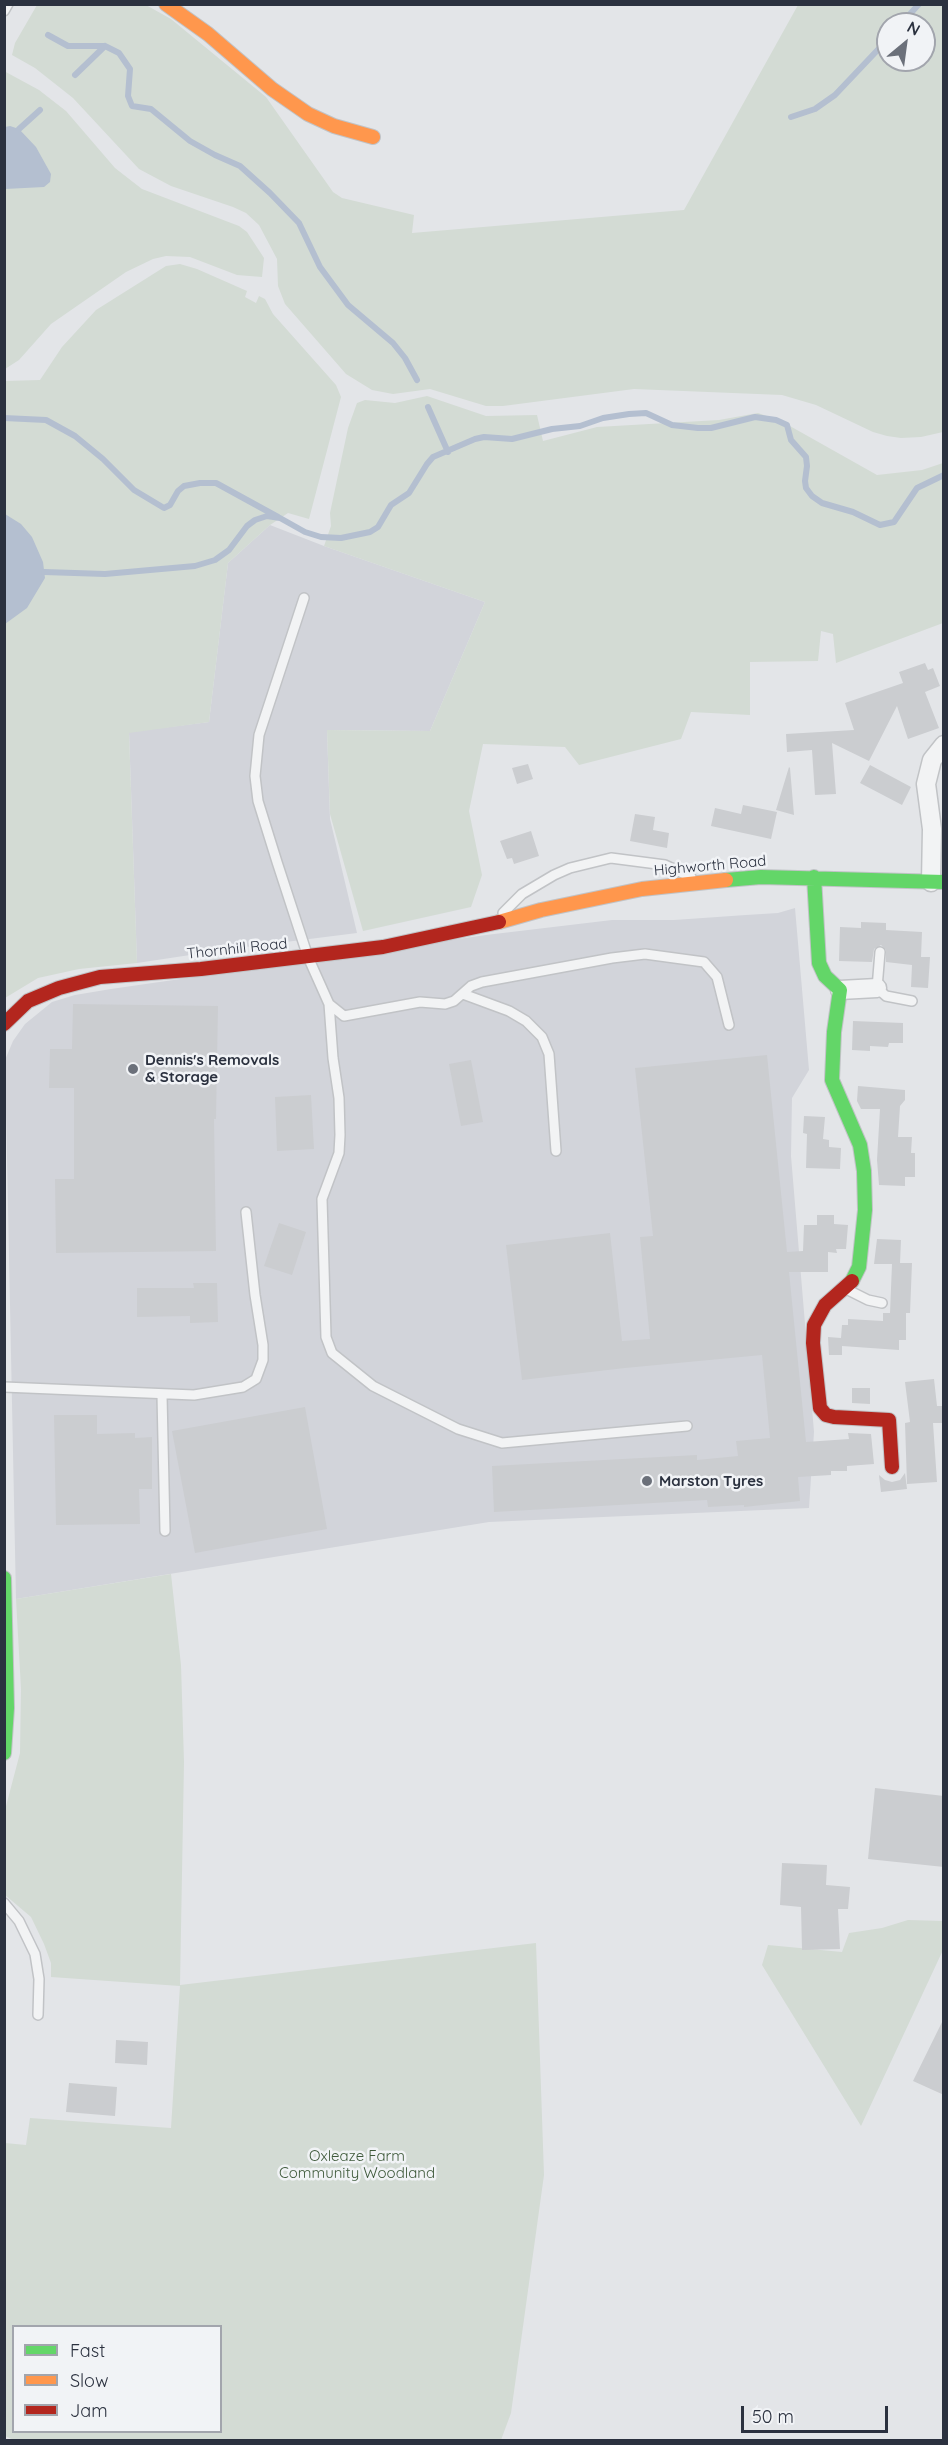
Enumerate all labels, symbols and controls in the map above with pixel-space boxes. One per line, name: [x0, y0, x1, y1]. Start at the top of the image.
north arrow: [876, 12, 936, 72]
text: N: [904, 16, 924, 40]
street label: Highworth Road: [653, 852, 767, 880]
street label: Thornhill Road: [186, 935, 288, 963]
place label: Dennis's Removals & Storage: [145, 1051, 279, 1086]
marker: Dennis's Removals & Storage: [126, 1062, 140, 1076]
place label: Marston Tyres: [659, 1472, 763, 1490]
marker: Marston Tyres: [640, 1474, 654, 1488]
park label: Oxleaze Farm Community Woodland: [279, 2147, 435, 2182]
legend: [12, 2325, 222, 2433]
text: Fast: [70, 2339, 105, 2362]
text: Slow: [70, 2369, 108, 2392]
scale bar: [744, 2394, 891, 2432]
text: Jam: [70, 2399, 108, 2422]
text: 50 m: [752, 2405, 794, 2428]

